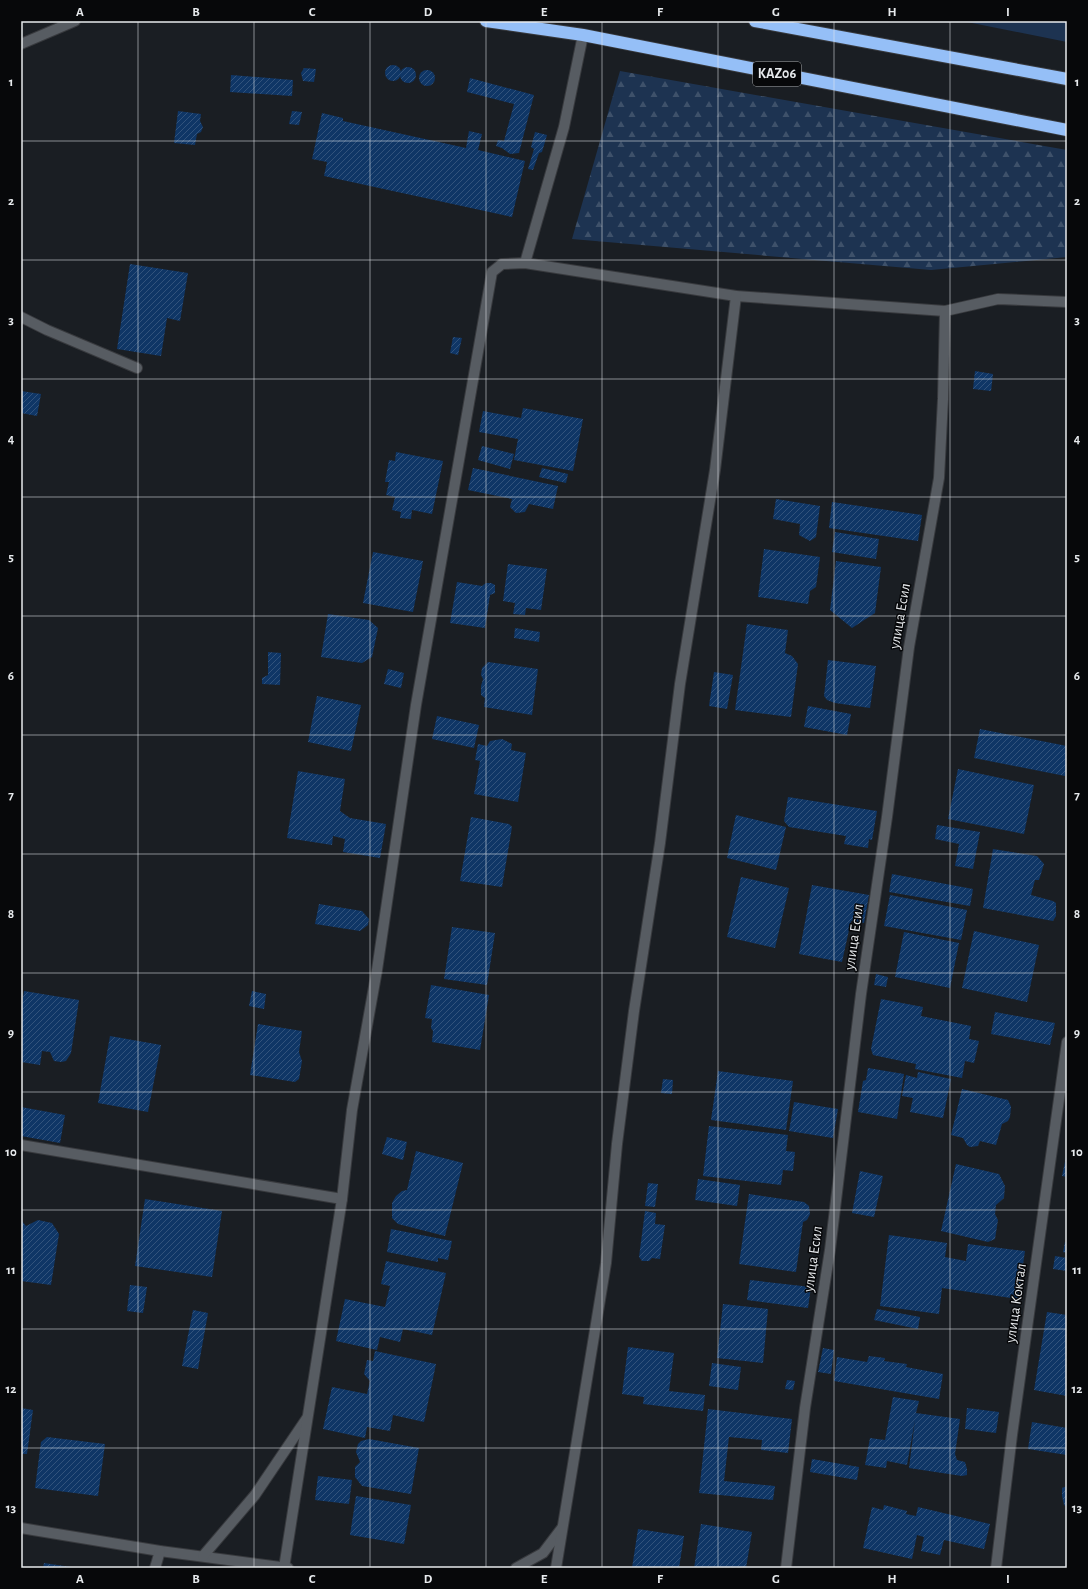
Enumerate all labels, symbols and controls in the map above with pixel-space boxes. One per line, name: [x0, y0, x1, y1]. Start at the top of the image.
text: A: [76, 6, 84, 19]
text: B: [192, 6, 200, 19]
text: C: [309, 6, 316, 19]
text: D: [424, 6, 433, 19]
text: E: [541, 6, 548, 19]
text: F: [657, 6, 664, 19]
text: G: [772, 6, 780, 19]
text: H: [887, 6, 897, 19]
text: I: [1006, 6, 1010, 19]
road number: KАZ06: [753, 62, 801, 86]
text: 1: [9, 76, 13, 89]
text: 1: [1075, 76, 1079, 89]
text: 2: [8, 195, 14, 208]
text: 2: [1074, 195, 1080, 208]
text: 3: [8, 314, 14, 327]
text: 3: [1074, 314, 1080, 327]
text: 4: [8, 433, 15, 446]
text: 4: [1074, 433, 1081, 446]
text: 5: [8, 551, 14, 564]
text: 5: [1074, 551, 1080, 564]
street label: улица Есил: [887, 582, 913, 651]
text: 6: [8, 670, 14, 683]
text: 6: [1074, 670, 1080, 683]
text: 7: [8, 789, 14, 802]
text: 7: [1074, 789, 1080, 802]
street label: улица Есил: [842, 903, 866, 972]
text: 8: [8, 908, 14, 921]
text: 8: [1074, 908, 1080, 921]
text: 9: [8, 1027, 14, 1040]
text: 9: [1074, 1027, 1080, 1040]
text: 10: [5, 1146, 17, 1159]
text: 10: [1071, 1146, 1083, 1159]
street label: улица Есил: [801, 1225, 825, 1294]
street label: улица Коктал: [1003, 1262, 1029, 1345]
text: 11: [6, 1264, 16, 1277]
text: 11: [1072, 1264, 1082, 1277]
text: 12: [6, 1383, 16, 1396]
text: 12: [1072, 1383, 1082, 1396]
text: 13: [6, 1502, 17, 1515]
text: 13: [1072, 1502, 1083, 1515]
text: A: [76, 1573, 84, 1586]
text: B: [192, 1573, 200, 1586]
text: C: [309, 1573, 316, 1586]
text: D: [424, 1573, 433, 1586]
text: E: [541, 1573, 548, 1586]
text: F: [657, 1573, 664, 1586]
text: G: [772, 1573, 780, 1586]
text: H: [887, 1573, 897, 1586]
text: I: [1006, 1573, 1010, 1586]

